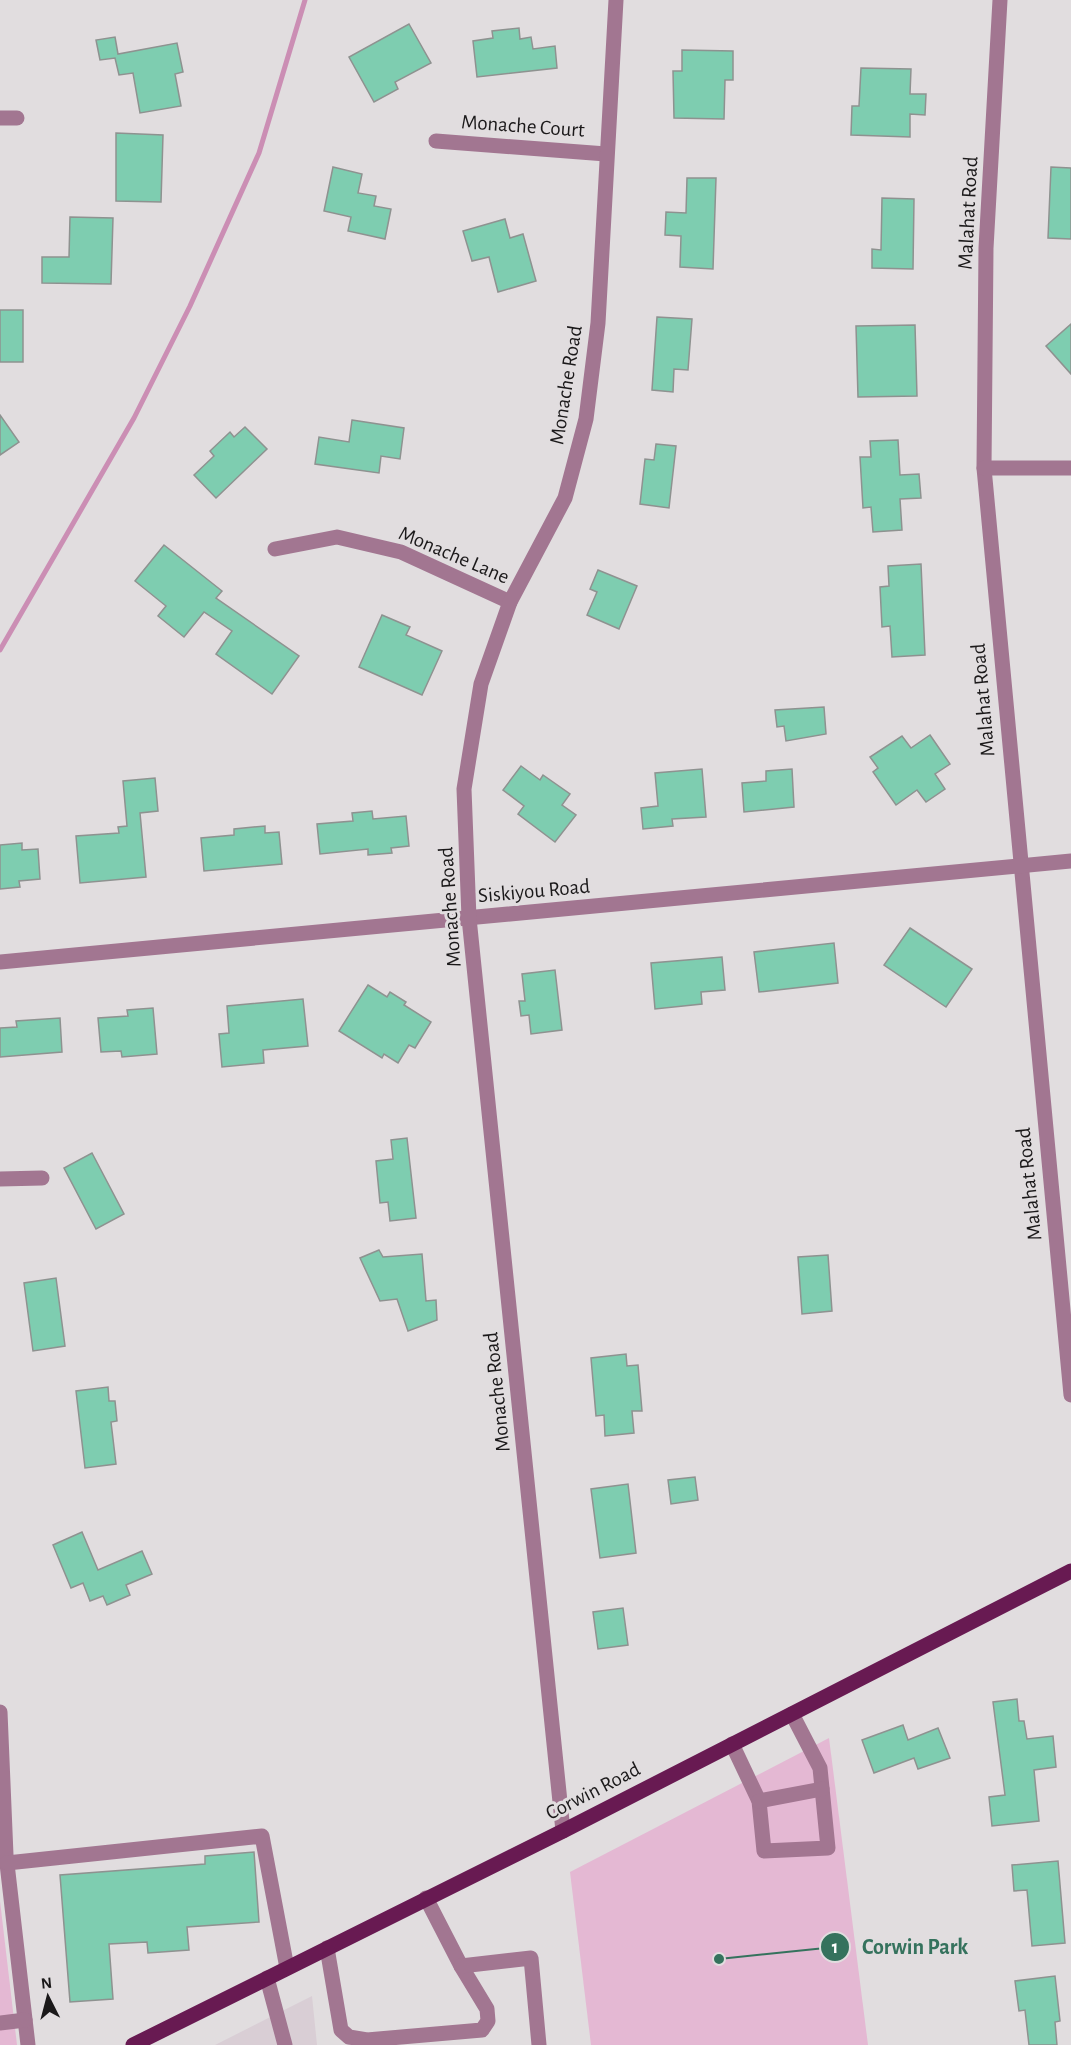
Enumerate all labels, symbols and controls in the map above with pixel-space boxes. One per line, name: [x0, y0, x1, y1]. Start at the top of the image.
street label: Monache Court: [461, 111, 586, 141]
street label: Malahat Road: [955, 156, 981, 270]
street label: Monache Road: [546, 324, 586, 446]
street label: Monache Lane: [396, 522, 512, 588]
street label: Malahat Road: [968, 642, 998, 757]
street label: Monache Road: [435, 846, 465, 968]
street label: Siskiyou Road: [477, 876, 591, 906]
street label: Malahat Road: [1013, 1126, 1045, 1242]
street label: Monache Road: [480, 1331, 514, 1453]
street label: Corwin Road: [542, 1758, 644, 1824]
callout: Corwin Park: [820, 1927, 980, 1967]
text: Corwin Park: [862, 1936, 968, 1958]
text: 1: [832, 1939, 838, 1957]
north arrow: [18, 1967, 78, 2027]
text: N: [40, 1975, 53, 1992]

